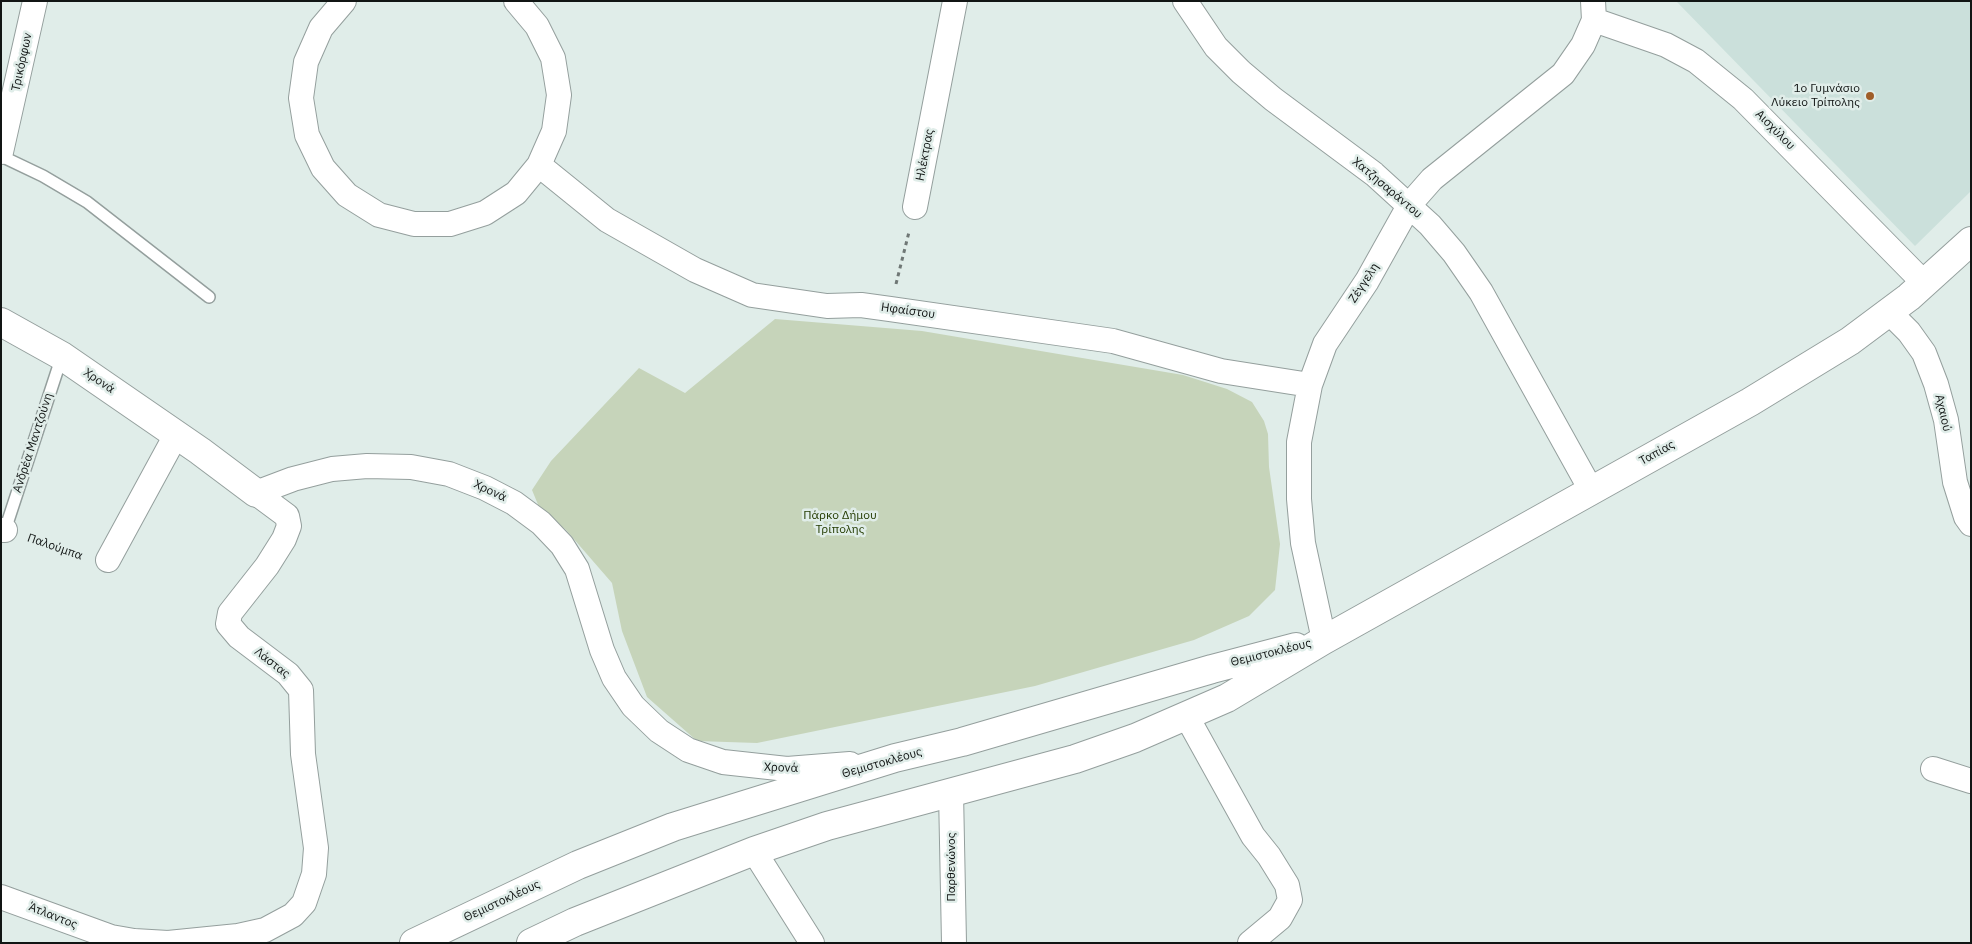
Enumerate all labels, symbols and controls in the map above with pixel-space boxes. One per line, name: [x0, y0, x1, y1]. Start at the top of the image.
street label: Τρικόρφων: [9, 31, 35, 93]
place label: 1ο Γυμνάσιο Λύκειο Τρίπολης: [1771, 82, 1860, 110]
marker: 1ο Γυμνάσιο Λύκειο Τρίπολης: [1864, 90, 1876, 102]
street label: Αισχύλου: [1752, 107, 1798, 153]
street label: Ηλέκτρας: [913, 128, 937, 182]
street label: Χατζησαράντου: [1349, 155, 1425, 221]
street label: Ζέγγελη: [1346, 260, 1382, 306]
street label: Ηφαίστου: [880, 300, 936, 322]
street label: Χρονά: [81, 365, 117, 397]
street label: Ανδρέα Μαντζούνη: [10, 391, 56, 495]
street label: Αχαιού: [1932, 393, 1954, 433]
street label: Ταπίας: [1637, 437, 1677, 469]
street label: Χρονά: [471, 477, 509, 505]
park label: Πάρκο Δήμου Τρίπολης: [803, 509, 877, 537]
street label: Παλούμπα: [25, 531, 85, 563]
street label: Θεμιστοκλέους: [1229, 636, 1313, 670]
street label: Λάστας: [251, 645, 293, 681]
street label: Θεμιστοκλέους: [840, 745, 924, 781]
street label: Χρονά: [764, 760, 798, 776]
street label: Παρθενώνος: [945, 832, 959, 902]
street label: Θεμιστοκλέους: [462, 877, 542, 925]
street label: Άτλαντος: [27, 900, 79, 932]

